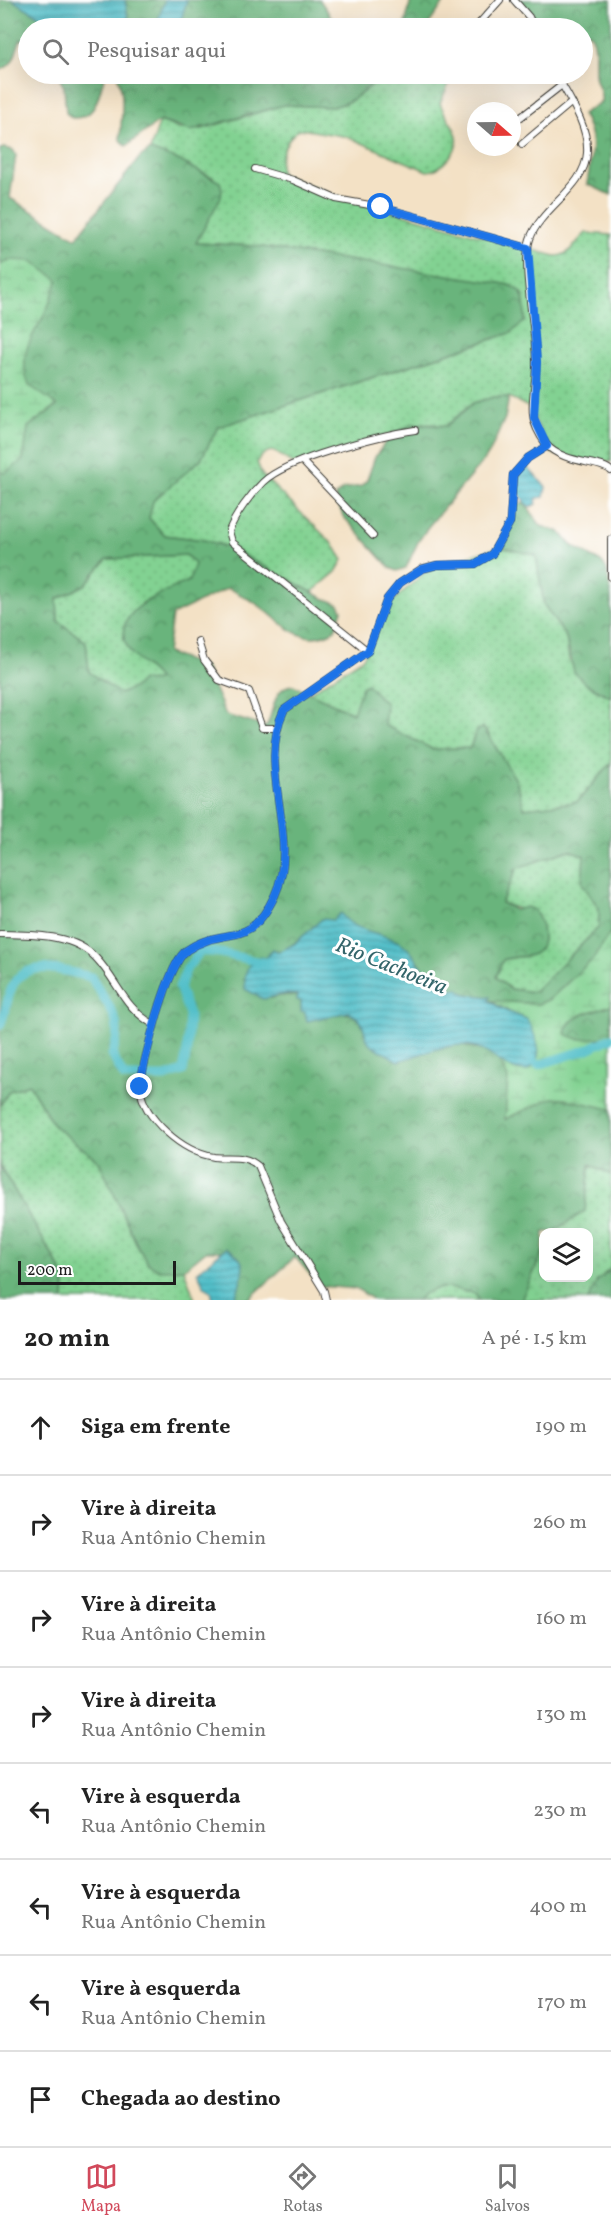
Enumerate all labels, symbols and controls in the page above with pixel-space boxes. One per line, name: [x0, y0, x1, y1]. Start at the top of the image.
search box: [18, 18, 593, 84]
icon: search: [39, 35, 72, 68]
text: Pesquisar aqui: [87, 36, 226, 67]
north arrow: [467, 102, 521, 156]
route start: [367, 193, 393, 219]
water label: Rio Cachoeira: [331, 931, 451, 1003]
route end: [126, 1073, 152, 1099]
map controls: [539, 1228, 593, 1282]
button: layers: [539, 1228, 593, 1282]
scale bar: [18, 1258, 176, 1286]
text: 200 m: [27, 1260, 72, 1282]
text: 20 min: [24, 1321, 110, 1357]
text: A pé · 1.5 km: [482, 1325, 587, 1353]
icon: ahead: [24, 1411, 57, 1444]
text: Siga em frente: [81, 1412, 231, 1443]
text: 190 m: [535, 1413, 587, 1441]
text: Vire à direita: [81, 1494, 217, 1525]
icon: right: [24, 1507, 57, 1540]
text: 260 m: [532, 1509, 587, 1537]
text: Rua Antônio Chemin: [81, 1525, 266, 1553]
text: Vire à direita: [81, 1590, 217, 1621]
icon: right: [24, 1603, 57, 1636]
text: 160 m: [535, 1605, 587, 1633]
text: Rua Antônio Chemin: [81, 1621, 266, 1649]
text: Vire à direita: [81, 1686, 217, 1717]
icon: right: [24, 1699, 57, 1732]
text: 130 m: [536, 1701, 587, 1729]
text: Rua Antônio Chemin: [81, 1717, 266, 1745]
text: Vire à esquerda: [81, 1782, 241, 1813]
icon: left: [24, 1795, 57, 1828]
text: 230 m: [533, 1797, 587, 1825]
text: Rua Antônio Chemin: [81, 1813, 266, 1841]
text: Vire à esquerda: [81, 1878, 241, 1909]
icon: left: [24, 1891, 57, 1924]
text: 400 m: [529, 1893, 587, 1921]
text: Rua Antônio Chemin: [81, 1909, 266, 1937]
text: Vire à esquerda: [81, 1974, 241, 2005]
icon: left: [24, 1987, 57, 2020]
text: 170 m: [537, 1989, 587, 2017]
text: Rua Antônio Chemin: [81, 2005, 266, 2033]
icon: arrive: [24, 2083, 57, 2116]
text: Chegada ao destino: [81, 2084, 281, 2115]
tab: Mapa: [81, 2160, 121, 2218]
tab: Rotas: [283, 2160, 323, 2218]
tab: Salvos: [485, 2160, 530, 2218]

